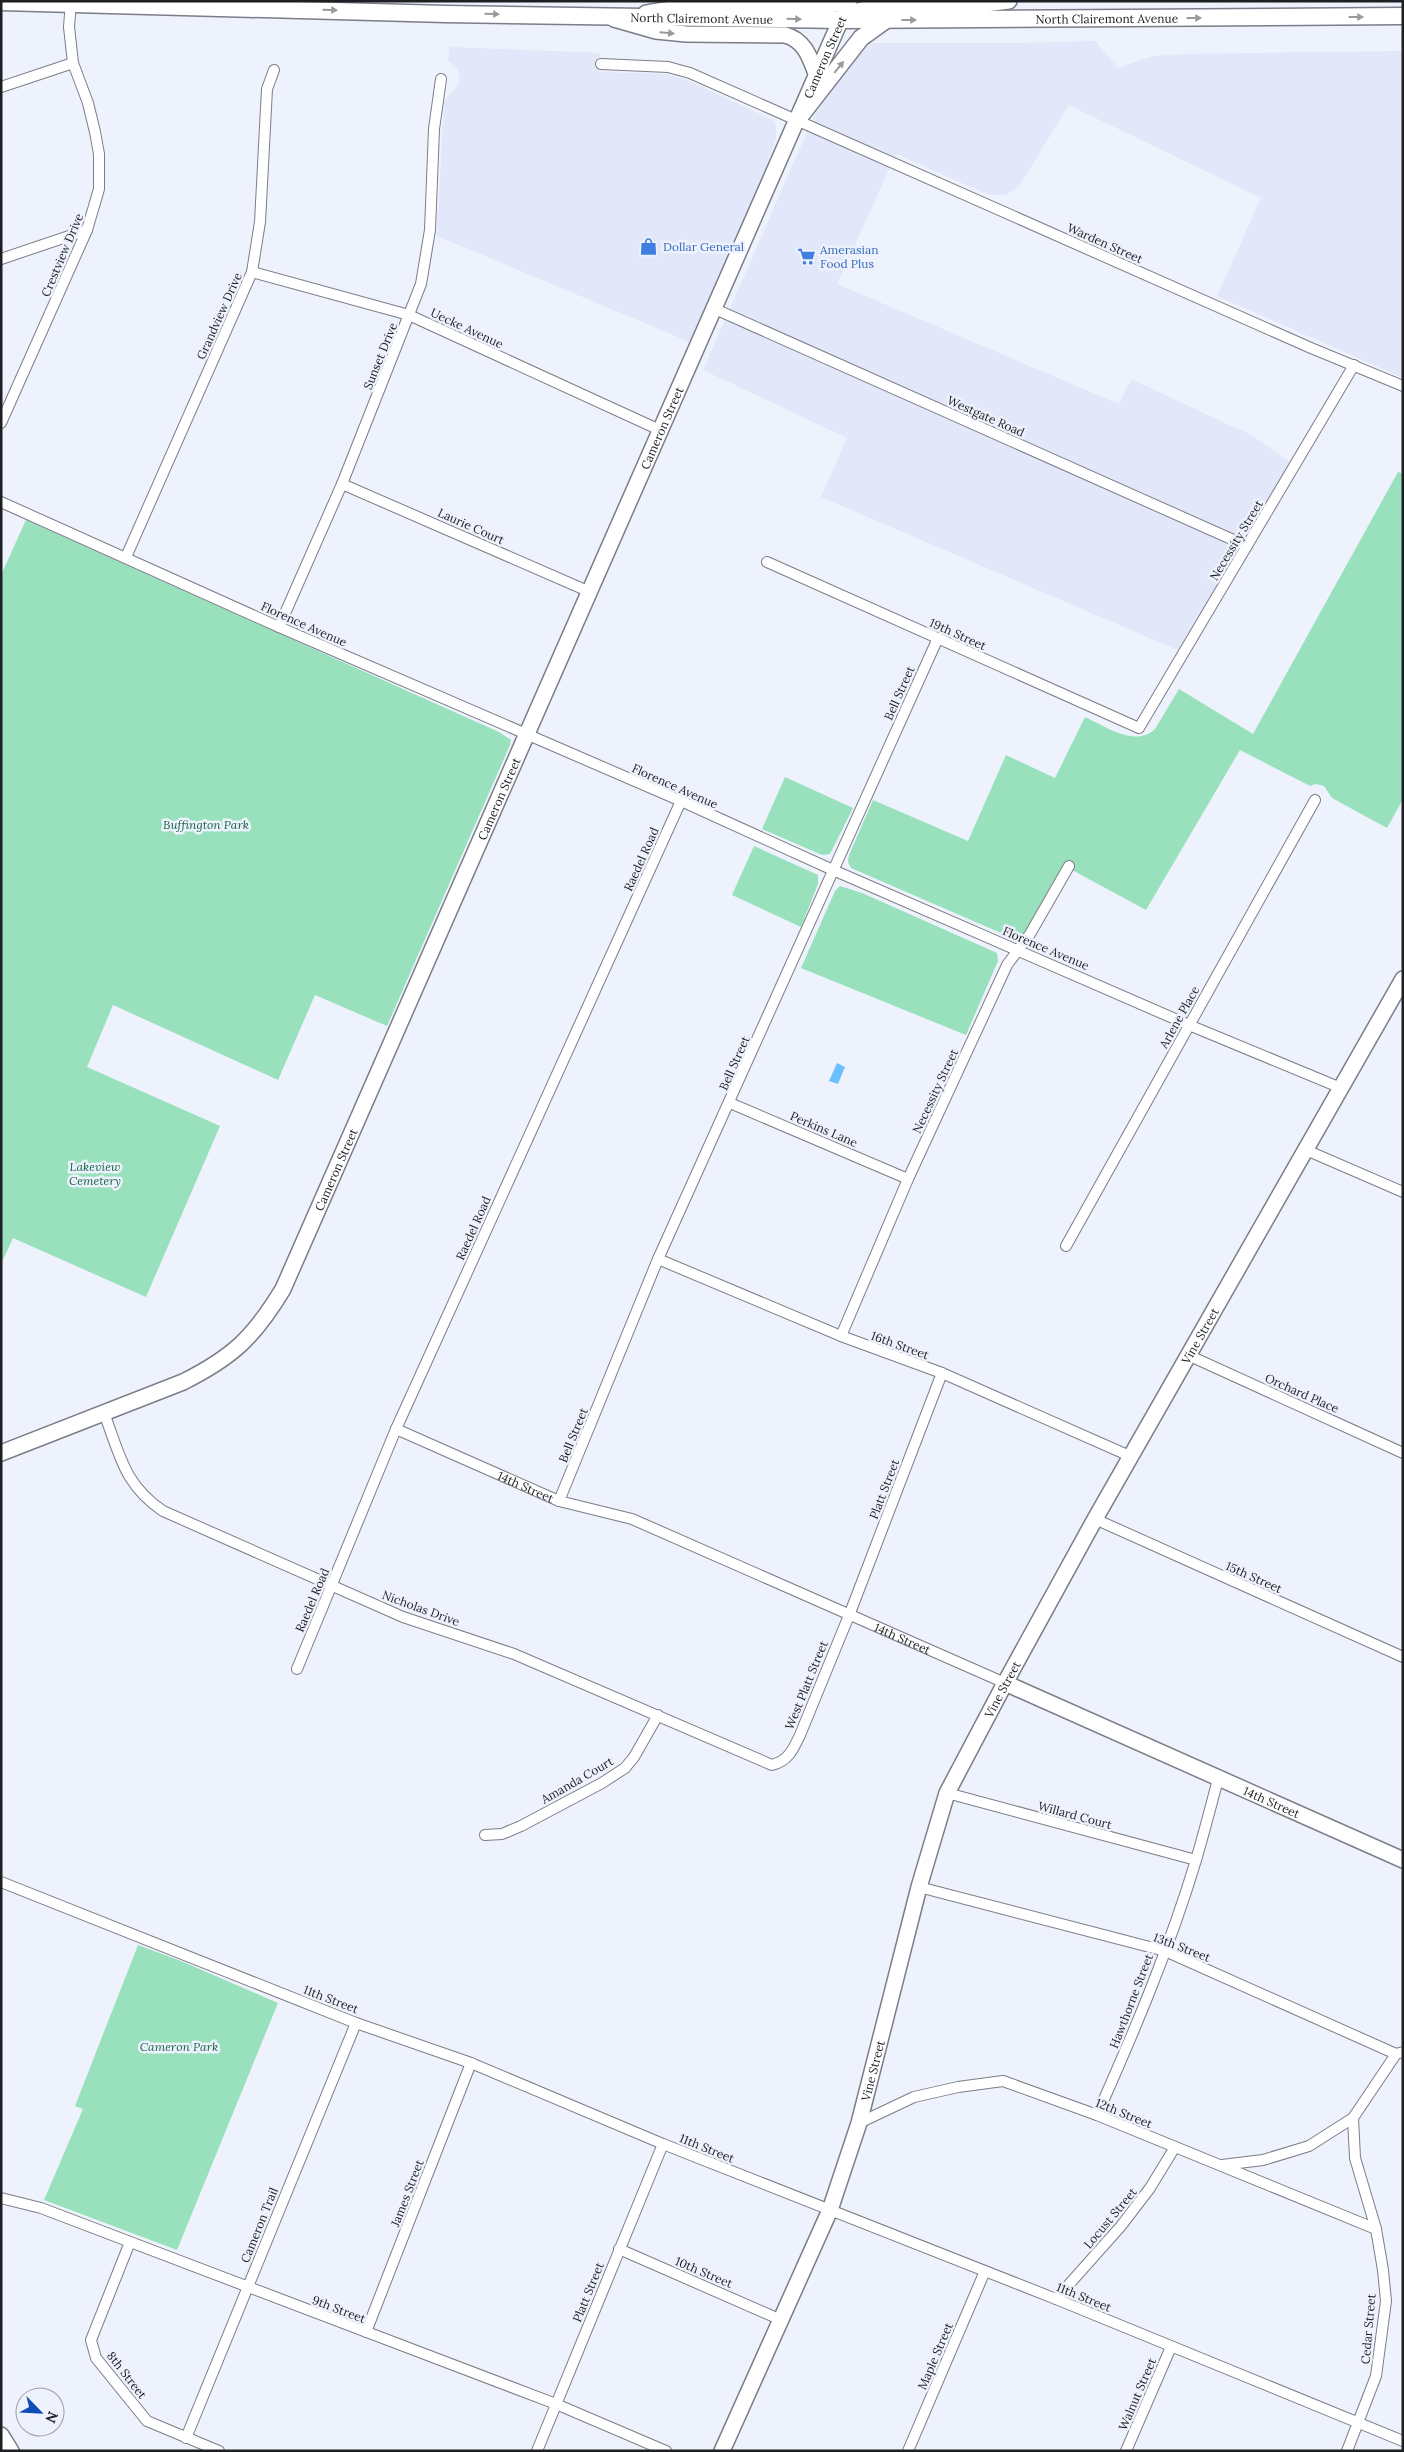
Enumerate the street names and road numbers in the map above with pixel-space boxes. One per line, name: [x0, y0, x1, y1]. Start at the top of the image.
street label: North Clairemont Avenue: [630, 9, 774, 26]
street label: North Clairemont Avenue: [1035, 10, 1179, 26]
street label: Cameron Street: [800, 13, 849, 101]
street label: Crestview Drive: [38, 211, 86, 299]
street label: Warden Street: [1065, 220, 1145, 266]
street label: Grandview Drive: [193, 270, 245, 362]
street label: Uecke Avenue: [428, 305, 506, 352]
street label: Sunset Drive: [360, 320, 400, 392]
street label: Cameron Street: [637, 384, 686, 471]
street label: Westgate Road: [945, 392, 1027, 440]
street label: Necessity Street: [1206, 497, 1266, 583]
street label: Laurie Court: [435, 505, 507, 547]
street label: Florence Avenue: [259, 598, 350, 650]
street label: 19th Street: [927, 615, 989, 653]
street label: Bell Street: [880, 663, 918, 722]
street label: Cameron Street: [474, 755, 523, 842]
street label: Florence Avenue: [630, 760, 721, 812]
street label: Raedel Road: [620, 825, 662, 893]
street label: Florence Avenue: [1001, 923, 1092, 973]
street label: Arlene Place: [1155, 983, 1202, 1052]
street label: Bell Street: [715, 1033, 753, 1092]
street label: Necessity Street: [909, 1046, 961, 1135]
street label: Perkins Lane: [788, 1108, 860, 1150]
street label: Cameron Street: [311, 1126, 360, 1213]
street label: Raedel Road: [452, 1194, 494, 1262]
street label: Vine Street: [1177, 1305, 1222, 1367]
street label: 16th Street: [869, 1328, 931, 1362]
street label: Orchard Place: [1263, 1370, 1342, 1416]
street label: Bell Street: [555, 1405, 591, 1465]
street label: Platt Street: [866, 1457, 902, 1521]
street label: 14th Street: [495, 1467, 557, 1505]
street label: 15th Street: [1224, 1558, 1285, 1596]
street label: Raedel Road: [292, 1566, 332, 1634]
street label: Nicholas Drive: [380, 1587, 462, 1629]
street label: 14th Street: [872, 1619, 933, 1657]
street label: West Platt Street: [781, 1638, 831, 1732]
street label: Vine Street: [980, 1658, 1023, 1721]
street label: Amanda Court: [537, 1753, 616, 1807]
street label: 14th Street: [1241, 1783, 1303, 1821]
street label: Willard Court: [1036, 1798, 1114, 1832]
street label: 13th Street: [1151, 1929, 1213, 1965]
street label: Hawthorne Street: [1106, 1951, 1156, 2050]
street label: 11th Street: [301, 1982, 361, 2016]
street label: Vine Street: [857, 2038, 887, 2103]
street label: 12th Street: [1093, 2095, 1155, 2131]
street label: 11th Street: [677, 2130, 737, 2166]
street label: James Street: [387, 2157, 427, 2230]
street label: Locust Street: [1080, 2184, 1140, 2252]
street label: Cameron Trail: [237, 2185, 281, 2265]
street label: 10th Street: [673, 2253, 735, 2291]
street label: Platt Street: [569, 2260, 607, 2324]
street label: 11th Street: [1054, 2279, 1114, 2315]
street label: 9th Street: [310, 2292, 368, 2326]
street label: Cedar Street: [1357, 2293, 1379, 2365]
street label: Maple Street: [914, 2320, 956, 2392]
street label: 8th Street: [104, 2348, 150, 2402]
street label: Walnut Street: [1115, 2355, 1159, 2432]

